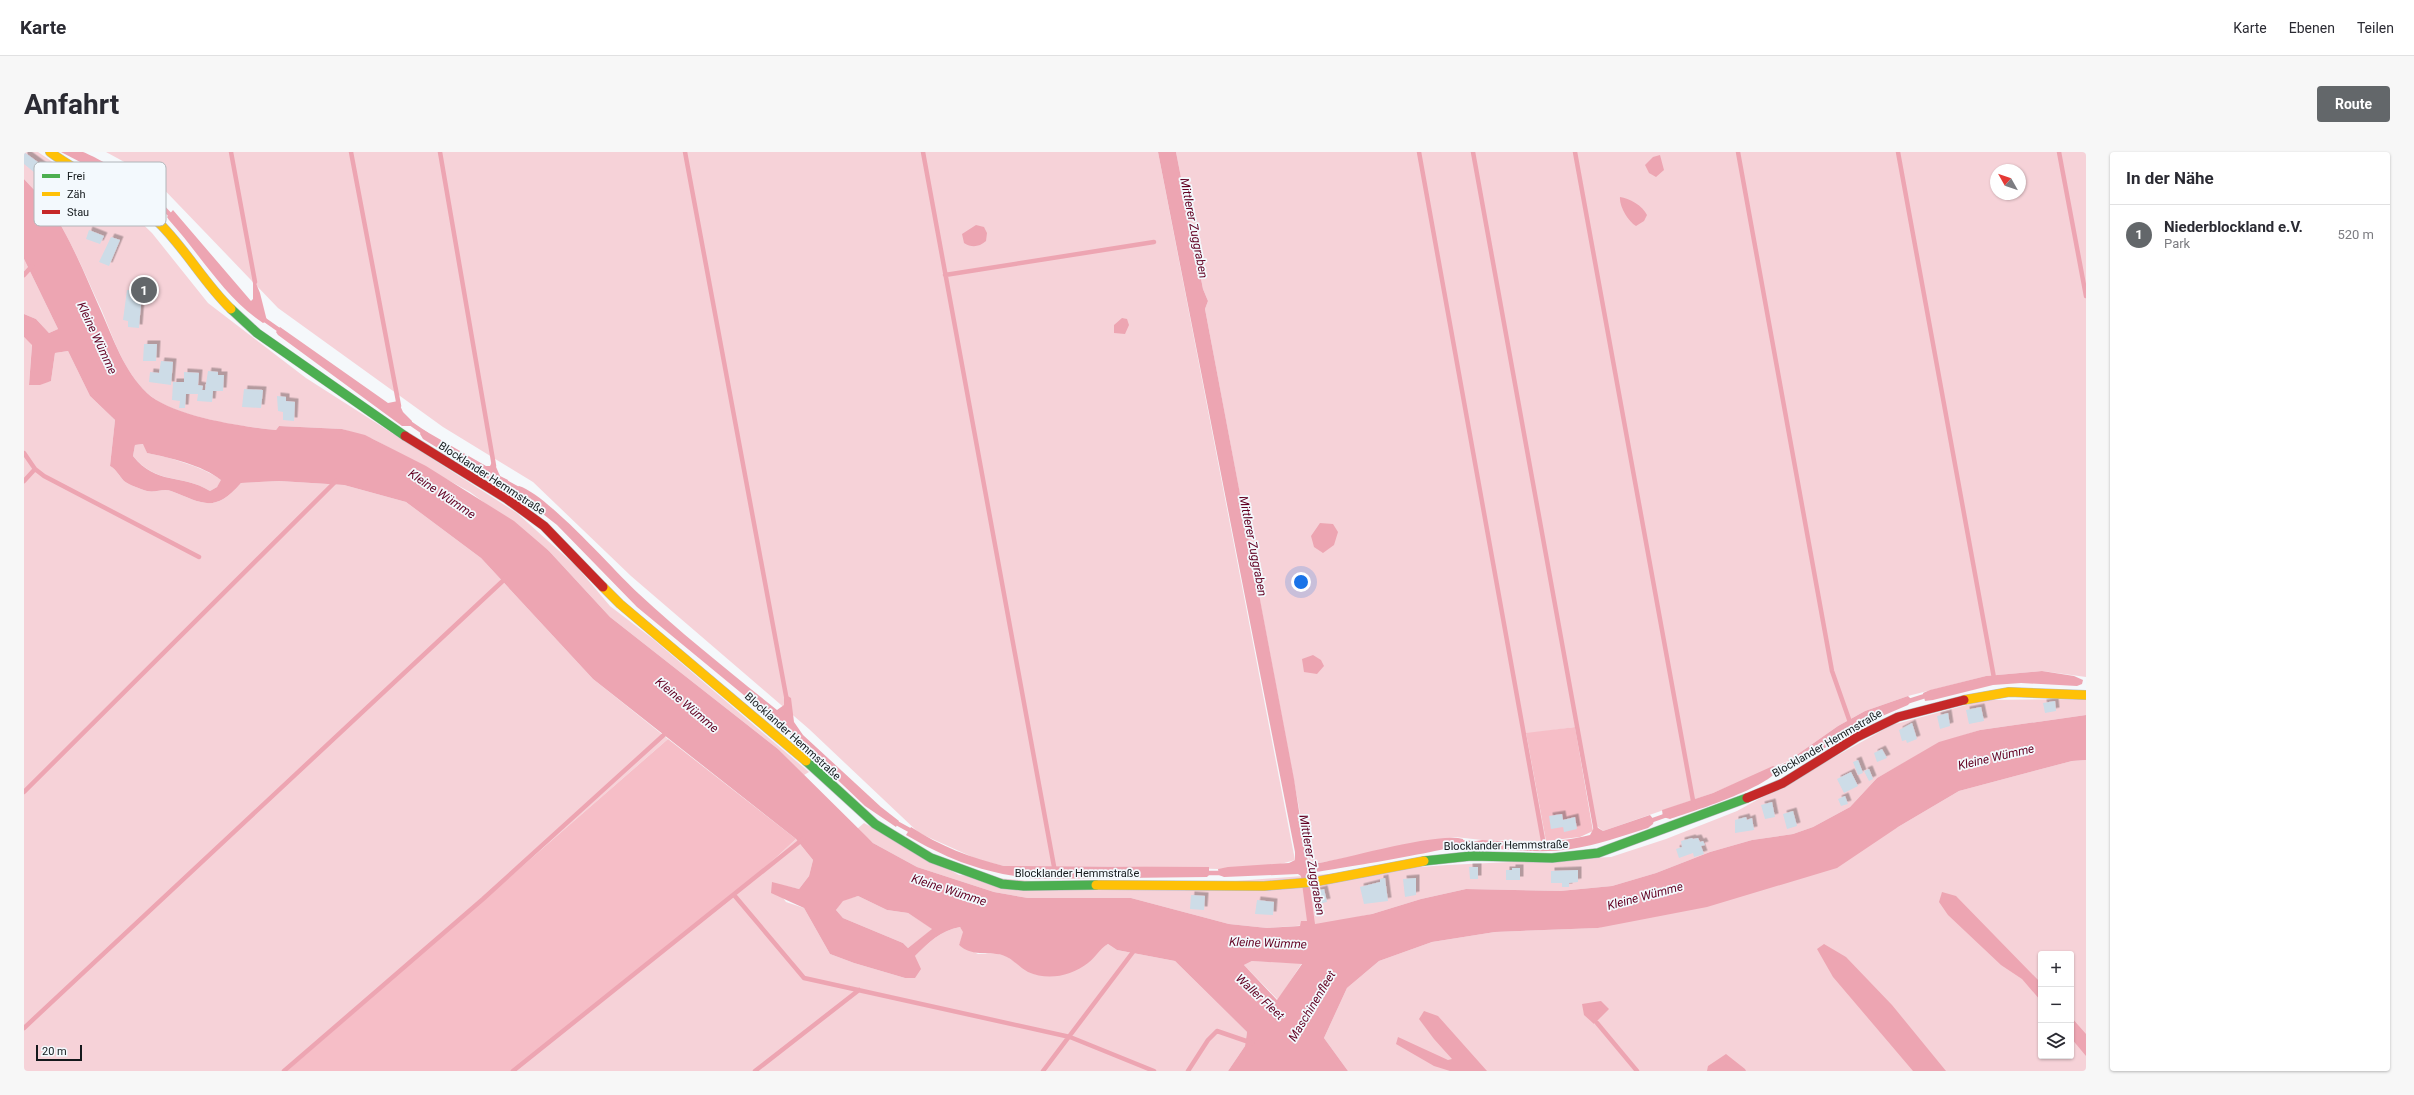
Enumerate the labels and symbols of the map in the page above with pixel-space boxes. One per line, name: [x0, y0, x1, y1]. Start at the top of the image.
legend: [34, 162, 166, 226]
north arrow: [1990, 164, 2026, 200]
text: Frei: [67, 170, 85, 183]
water label: Mittlerer Zuggraben: [1177, 177, 1211, 279]
text: Zäh: [67, 188, 86, 201]
text: Stau: [67, 206, 89, 219]
pin: 1: [131, 275, 157, 305]
water label: Kleine Wümme: [74, 300, 120, 376]
street label: Blocklander Hemmstraße: [436, 439, 548, 518]
water label: Kleine Wümme: [406, 466, 478, 522]
water label: Mittlerer Zuggraben: [1236, 495, 1270, 597]
your location: [1291, 572, 1311, 592]
water label: Kleine Wümme: [653, 675, 721, 735]
street label: Blocklander Hemmstraße: [742, 690, 843, 783]
street label: Blocklander Hemmstraße: [1770, 707, 1885, 780]
water label: Kleine Wümme: [1956, 741, 2036, 773]
water label: Mittlerer Zuggraben: [1296, 814, 1328, 916]
street label: Blocklander Hemmstraße: [1444, 838, 1569, 853]
street label: Blocklander Hemmstraße: [1015, 867, 1139, 880]
water label: Kleine Wümme: [910, 871, 988, 909]
water label: Kleine Wümme: [1606, 879, 1684, 913]
water label: Kleine Wümme: [1229, 935, 1307, 951]
water label: Maschinenfleet: [1285, 968, 1339, 1044]
water label: Waller Fleet: [1233, 971, 1287, 1023]
scale bar: [36, 1043, 82, 1062]

